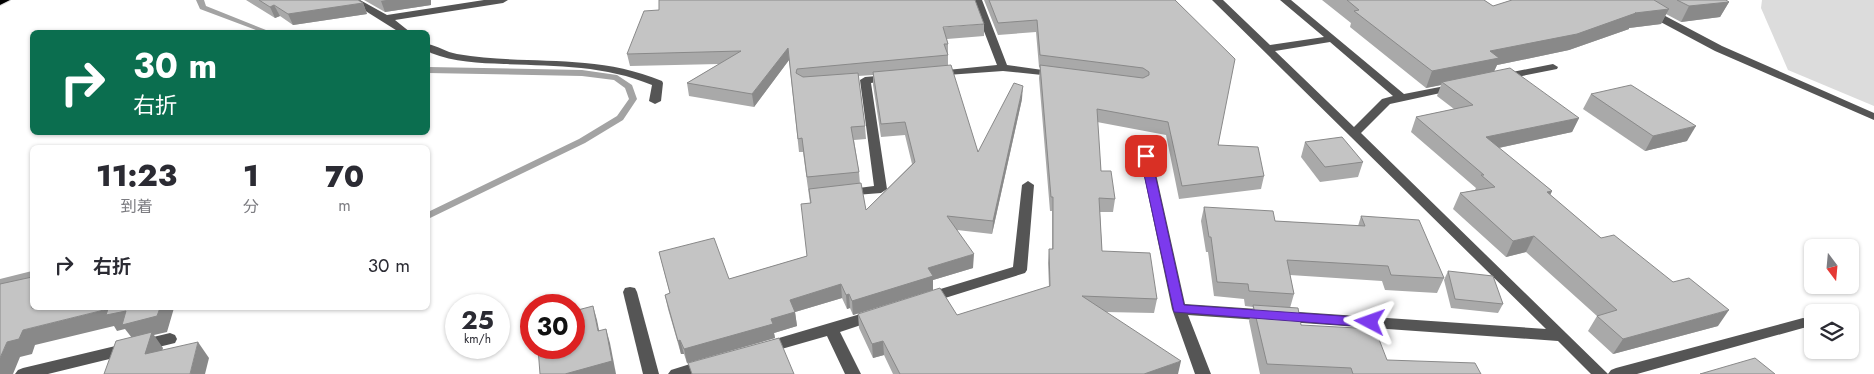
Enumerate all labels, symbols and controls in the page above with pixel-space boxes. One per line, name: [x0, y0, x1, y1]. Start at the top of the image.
text: 30 m: [133, 41, 217, 91]
icon: right: [50, 50, 115, 115]
text: 右折: [133, 89, 177, 121]
pin: [1125, 135, 1167, 177]
icon: arrive: [1132, 142, 1160, 170]
text: 11:23: [96, 154, 177, 197]
text: 1: [243, 154, 259, 197]
text: 70: [325, 155, 364, 198]
text: m: [338, 194, 351, 217]
text: 到着: [120, 195, 153, 218]
text: 分: [243, 195, 259, 218]
north arrow: [1804, 239, 1859, 294]
map controls: [1804, 239, 1859, 359]
icon: right: [50, 251, 78, 279]
text: 30 m: [368, 252, 410, 279]
text: 右折: [93, 253, 131, 280]
speed limit sign: 30: [520, 294, 585, 359]
position arrow: [1343, 295, 1395, 347]
text: 25: [461, 302, 494, 338]
button: layers: [1804, 304, 1859, 359]
text: km/h: [464, 330, 491, 348]

